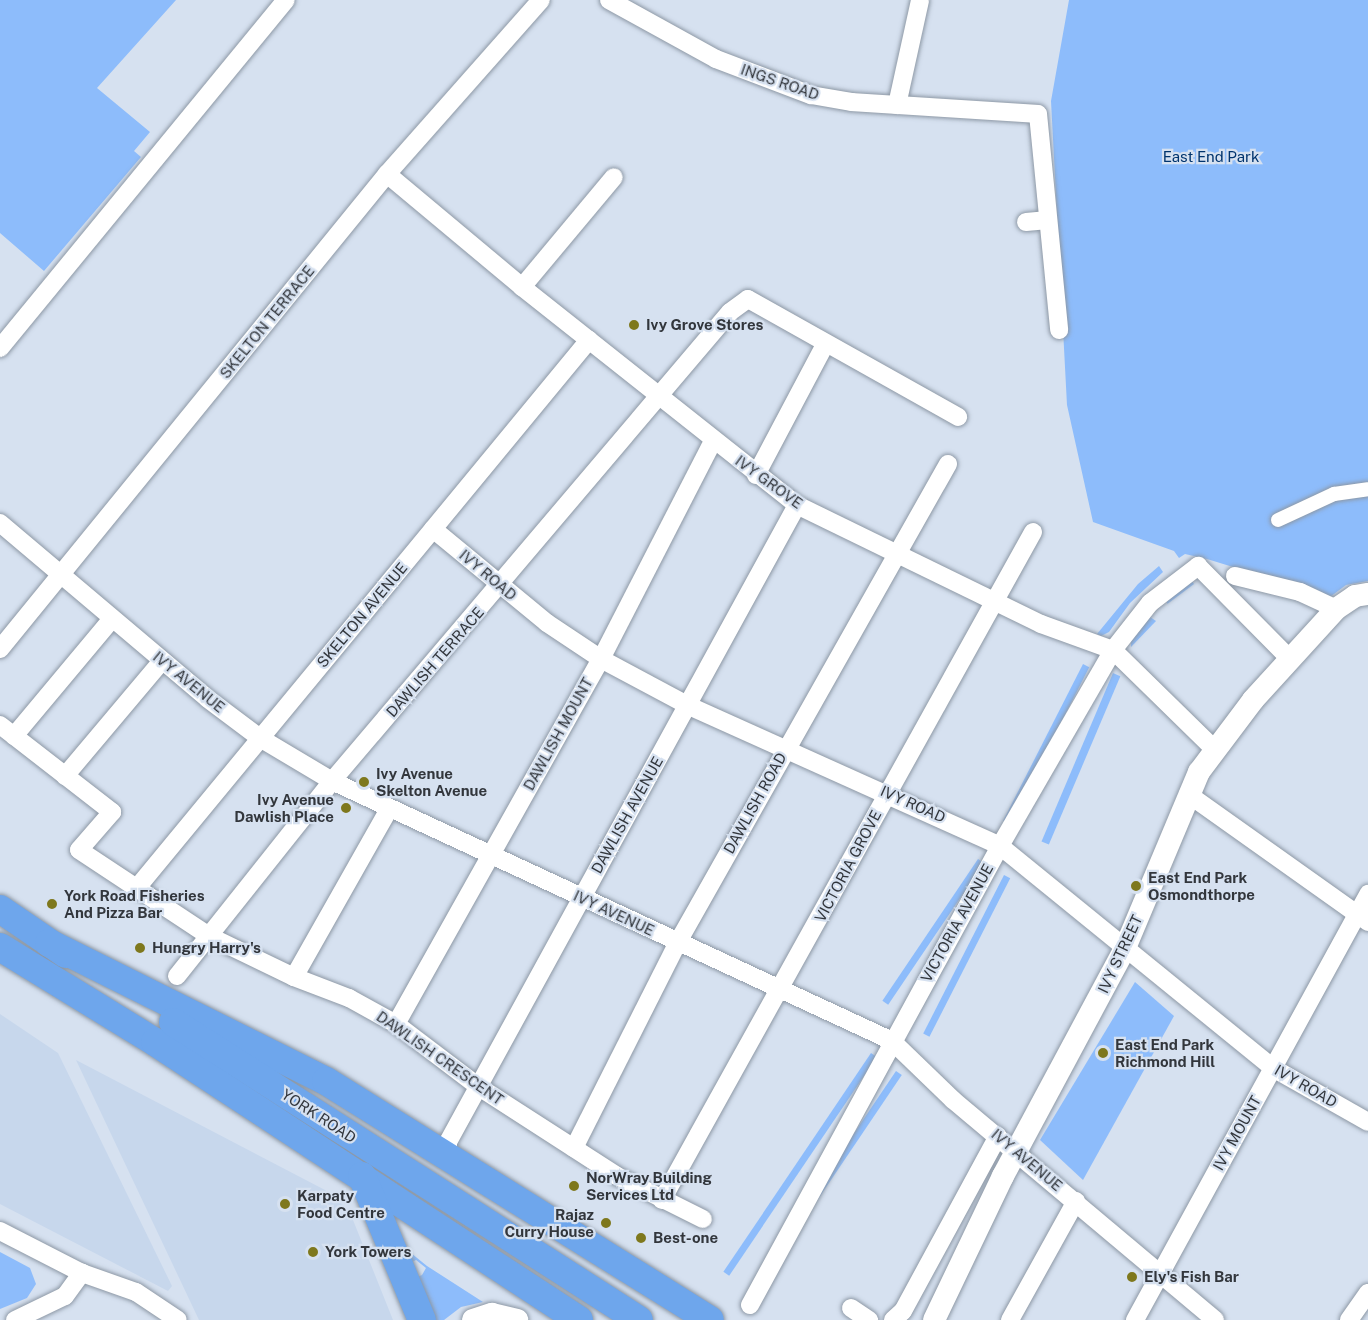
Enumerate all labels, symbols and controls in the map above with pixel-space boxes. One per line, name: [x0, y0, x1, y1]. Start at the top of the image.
street label: INGS ROAD: [738, 60, 822, 104]
park label: East End Park: [1163, 148, 1259, 166]
street label: SKELTON TERRACE: [216, 262, 318, 382]
place label: Ivy Grove Stores: [646, 316, 764, 334]
marker: Ivy Grove Stores: [627, 318, 641, 332]
street label: IVY GROVE: [732, 452, 806, 512]
street label: IVY ROAD: [456, 546, 520, 604]
street label: SKELTON AVENUE: [313, 559, 411, 671]
street label: DAWLISH TERRACE: [382, 603, 488, 721]
street label: IVY AVENUE: [149, 648, 229, 716]
street label: DAWLISH MOUNT: [520, 675, 596, 793]
street label: DAWLISH ROAD: [720, 749, 790, 857]
street label: DAWLISH AVENUE: [587, 753, 667, 877]
place label: Ivy Avenue Skelton Avenue: [376, 764, 487, 799]
marker: Ivy Avenue Skelton Avenue: [357, 775, 371, 789]
street label: IVY ROAD: [878, 782, 948, 826]
place label: Ivy Avenue Dawlish Place: [234, 790, 334, 825]
marker: Ivy Avenue Dawlish Place: [339, 801, 353, 815]
street label: VICTORIA GROVE: [811, 807, 885, 925]
street label: VICTORIA AVENUE: [917, 861, 997, 985]
place label: East End Park Osmondthorpe: [1148, 868, 1255, 903]
marker: East End Park Osmondthorpe: [1129, 879, 1143, 893]
place label: York Road Fisheries And Pizza Bar: [64, 886, 205, 921]
street label: IVY AVENUE: [571, 886, 657, 940]
marker: York Road Fisheries And Pizza Bar: [45, 897, 59, 911]
street label: IVY STREET: [1094, 912, 1146, 996]
place label: Hungry Harry's: [152, 939, 261, 957]
marker: Hungry Harry's: [133, 941, 147, 955]
street label: DAWLISH CRESCENT: [373, 1007, 507, 1109]
place label: East End Park Richmond Hill: [1115, 1035, 1215, 1070]
marker: East End Park Richmond Hill: [1096, 1046, 1110, 1060]
street label: IVY ROAD: [1271, 1061, 1341, 1111]
street label: YORK ROAD: [278, 1085, 360, 1147]
street label: IVY MOUNT: [1209, 1093, 1265, 1173]
street label: IVY AVENUE: [988, 1125, 1066, 1195]
place label: NorWray Building Services Ltd: [586, 1168, 712, 1203]
marker: NorWray Building Services Ltd: [567, 1179, 581, 1193]
place label: Karpaty Food Centre: [297, 1186, 385, 1221]
marker: Karpaty Food Centre: [278, 1197, 292, 1211]
place label: Rajaz Curry House: [504, 1205, 594, 1240]
marker: Rajaz Curry House: [599, 1216, 613, 1230]
place label: Best-one: [653, 1229, 718, 1247]
marker: Best-one: [634, 1231, 648, 1245]
place label: York Towers: [325, 1243, 411, 1261]
marker: York Towers: [306, 1245, 320, 1259]
place label: Ely's Fish Bar: [1144, 1268, 1239, 1286]
marker: Ely's Fish Bar: [1125, 1270, 1139, 1284]

